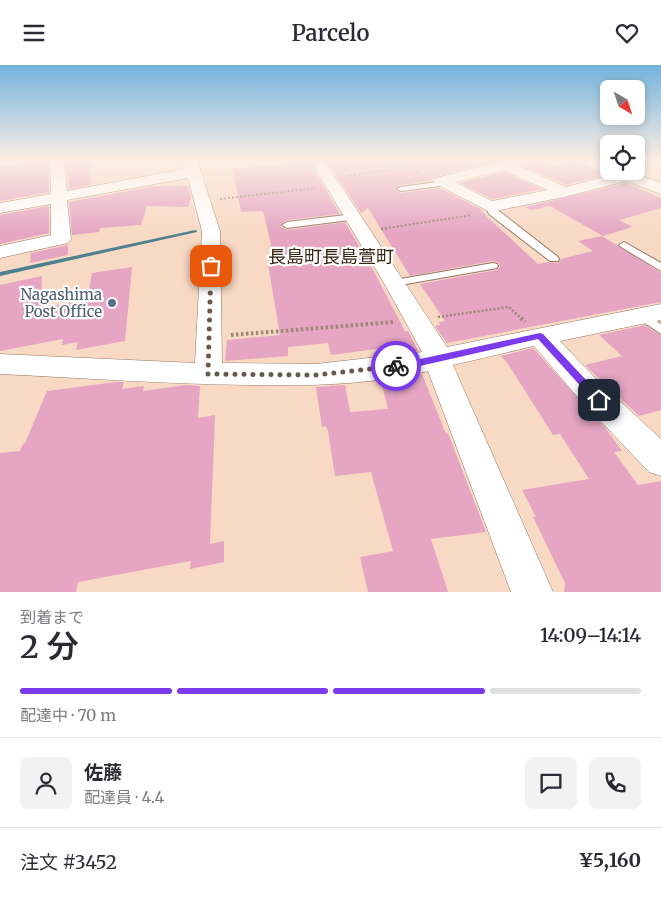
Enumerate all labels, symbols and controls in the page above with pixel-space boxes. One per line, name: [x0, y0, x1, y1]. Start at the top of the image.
icon: menu: [20, 19, 48, 47]
text: Parcelo: [292, 19, 369, 47]
icon: heart: [613, 19, 641, 47]
north arrow: [600, 80, 645, 125]
map controls: [600, 80, 645, 180]
button: locate: [600, 135, 645, 180]
pin: [190, 245, 232, 287]
district label: 長島町長島萱町: [268, 245, 394, 268]
icon: bag: [197, 252, 225, 280]
place label: Nagashima Post Office: [21, 285, 102, 321]
marker: Nagashima Post Office: [106, 297, 118, 309]
courier: [371, 341, 421, 391]
icon: bike: [382, 352, 410, 380]
pin: [578, 379, 620, 421]
icon: home: [585, 386, 613, 414]
text: 到着まで: [20, 607, 84, 627]
text: 14:09–14:14: [540, 623, 641, 647]
text: 2 分: [20, 627, 79, 667]
text: 配達中 · 70 m: [20, 705, 116, 725]
button: person: [20, 757, 72, 809]
button: chat: [525, 757, 577, 809]
button: phone: [589, 757, 641, 809]
text: 佐藤: [84, 760, 122, 784]
text: 配達員 · 4.4: [84, 787, 164, 807]
text: ¥5,160: [579, 848, 641, 872]
text: 注文 #3452: [20, 850, 117, 874]

